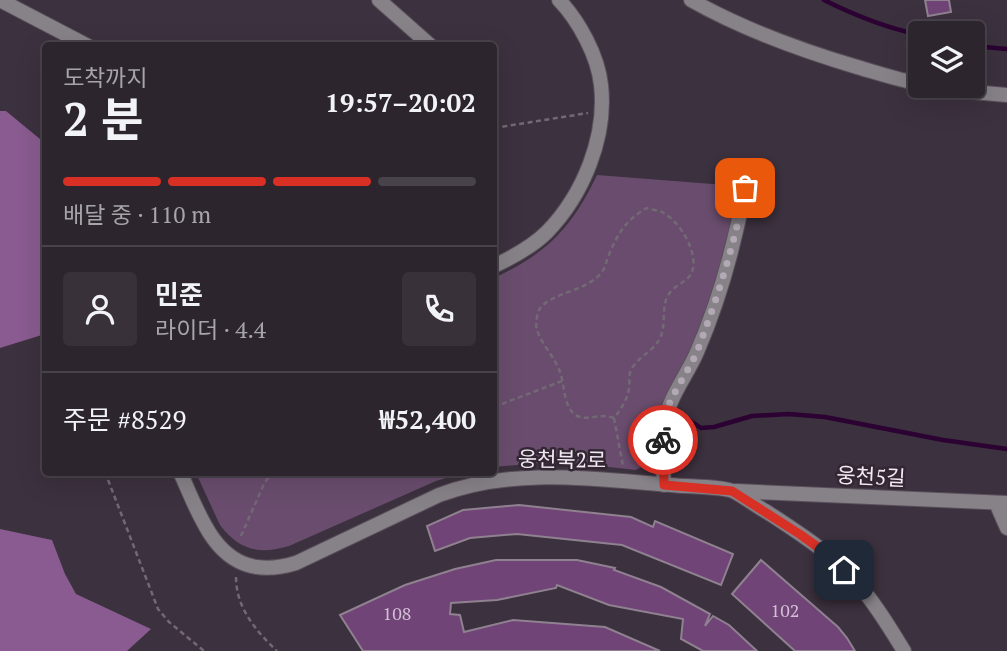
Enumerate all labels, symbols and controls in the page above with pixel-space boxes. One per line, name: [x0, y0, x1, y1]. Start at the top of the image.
map controls: [908, 21, 985, 98]
button: layers: [908, 21, 985, 98]
text: 도착까지: [63, 62, 148, 93]
text: 19:57–20:02: [325, 85, 476, 119]
text: 2 분: [63, 88, 144, 149]
pin: [715, 158, 775, 218]
icon: bag: [726, 169, 764, 207]
text: 배달 중 · 110 m: [63, 199, 211, 230]
button: person: [63, 272, 137, 346]
button: phone: [402, 272, 476, 346]
text: 민준: [155, 277, 203, 311]
text: 라이더 · 4.4: [155, 314, 266, 345]
text: 주문 #8529: [63, 402, 186, 436]
text: ₩52,400: [379, 402, 476, 436]
courier: [628, 405, 698, 475]
icon: bike: [644, 421, 682, 459]
street label: 웅천북2로: [518, 444, 606, 474]
street label: 웅천5길: [836, 460, 906, 492]
pin: [814, 540, 874, 600]
icon: home: [825, 551, 863, 589]
house number: 102: [771, 598, 799, 622]
house number: 108: [383, 601, 411, 625]

